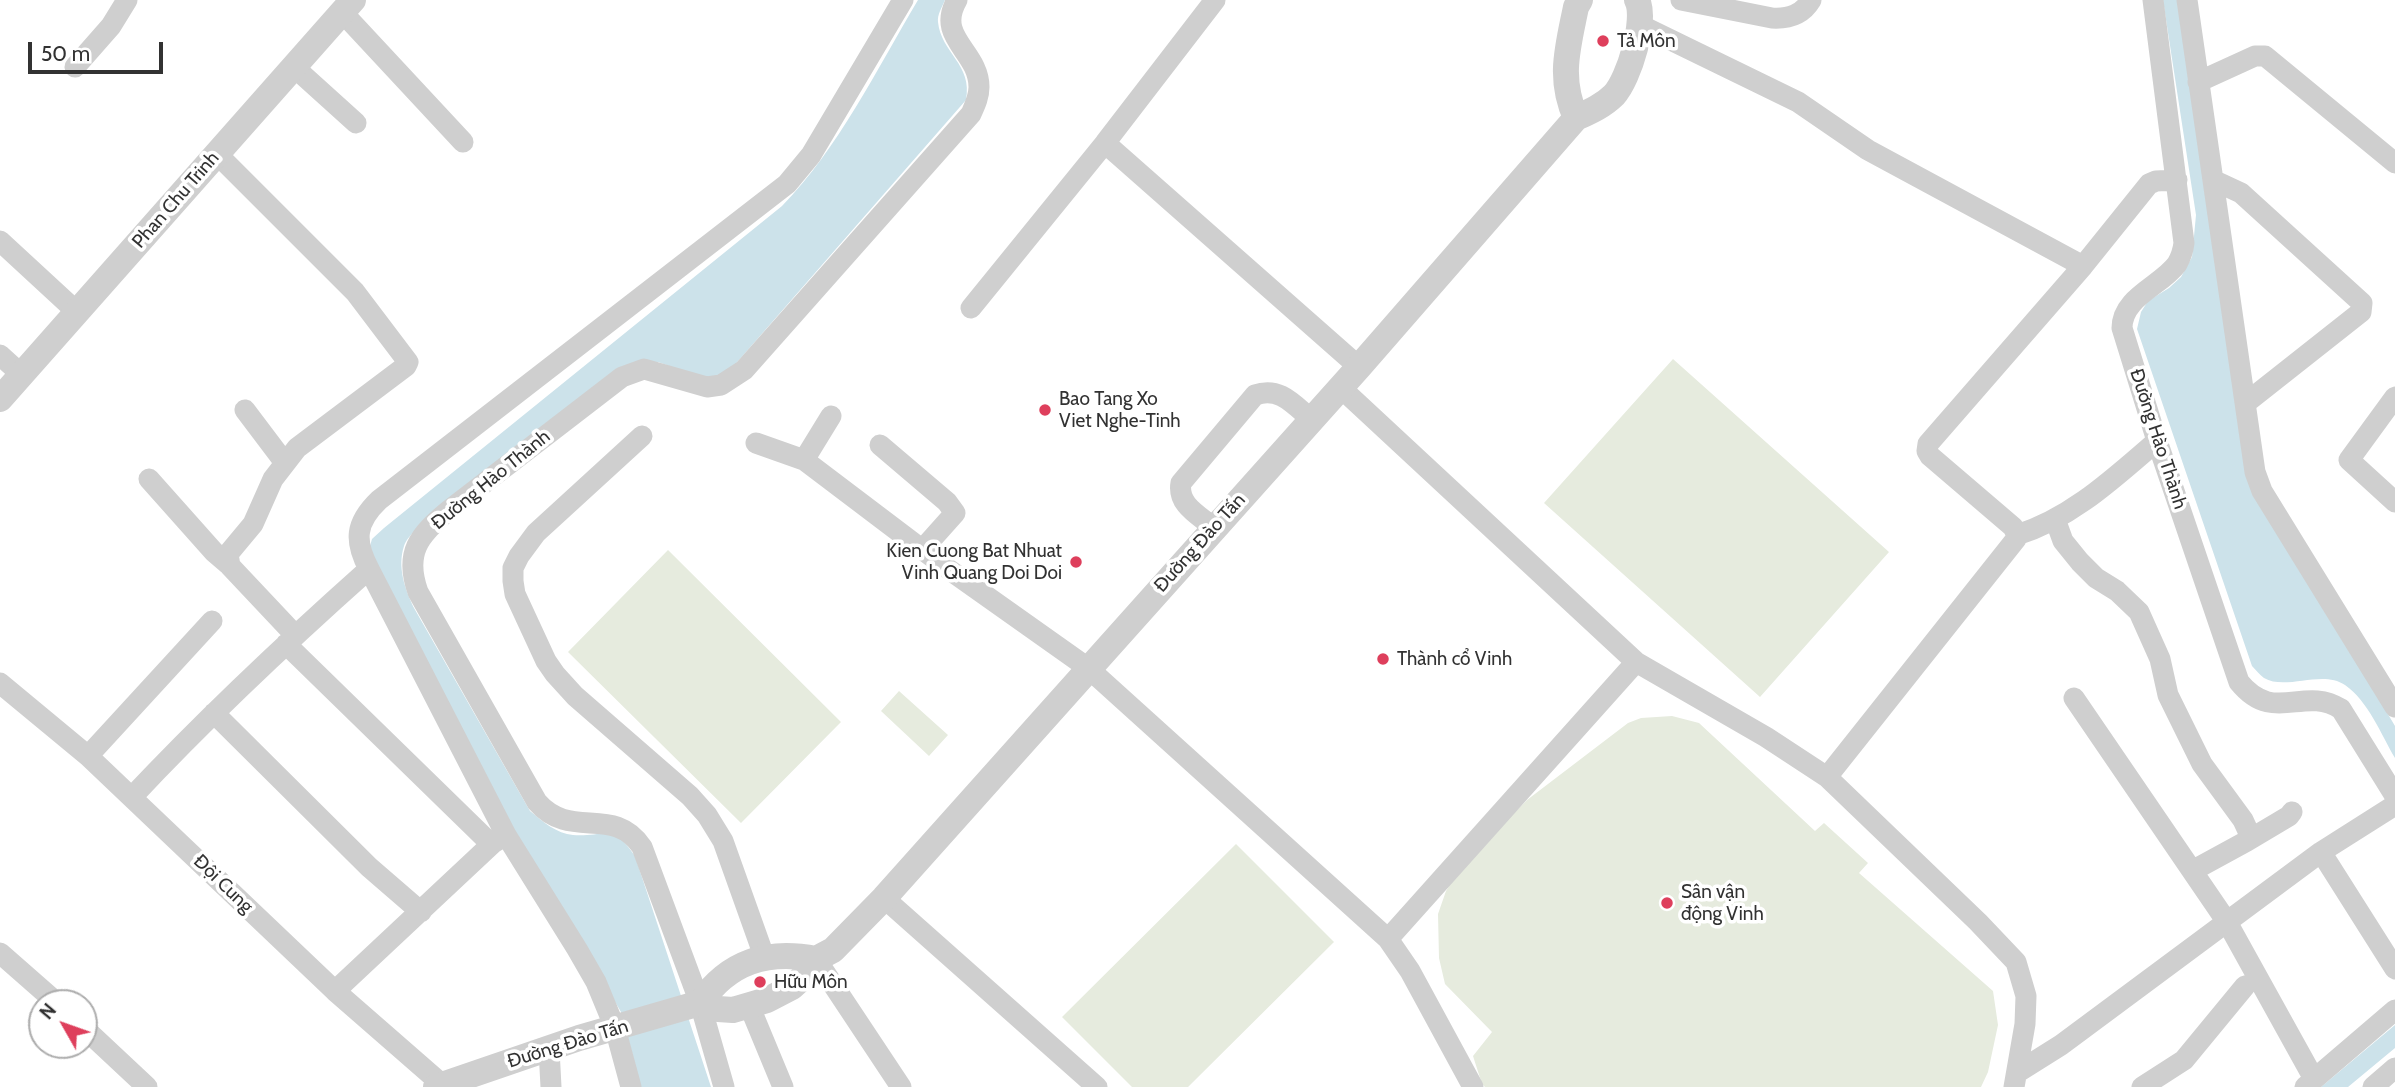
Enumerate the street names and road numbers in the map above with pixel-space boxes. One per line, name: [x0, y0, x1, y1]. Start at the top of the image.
street label: Phan Chu Trinh: [128, 147, 224, 253]
street label: Đường Hào Thành: [2125, 366, 2191, 512]
street label: Đường Hào Thành: [427, 425, 555, 535]
street label: Đường Đào Tấn: [1150, 489, 1250, 597]
street label: Đội Cung: [188, 850, 258, 918]
street label: Đường Đào Tấn: [505, 1015, 631, 1073]

